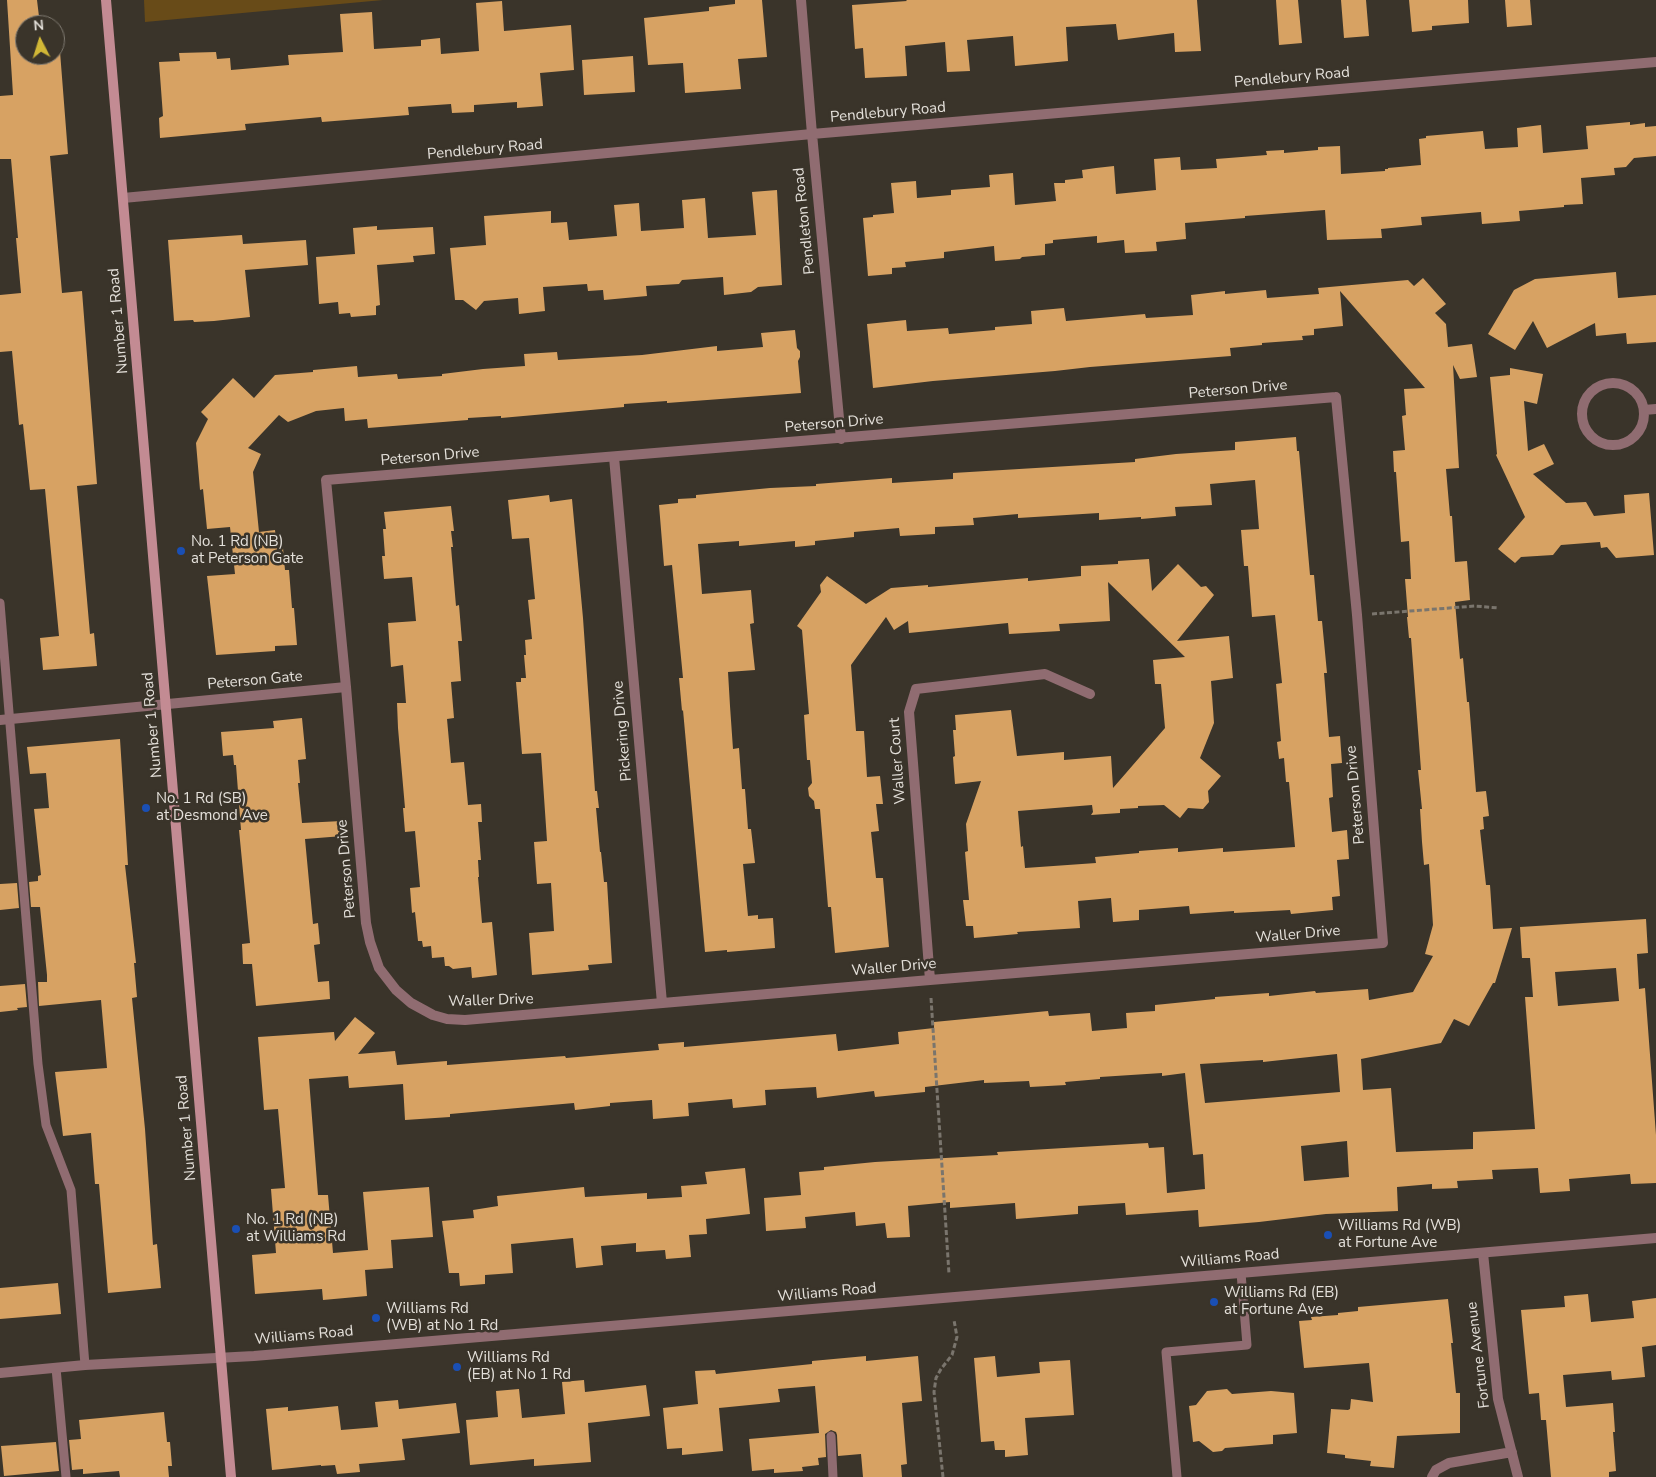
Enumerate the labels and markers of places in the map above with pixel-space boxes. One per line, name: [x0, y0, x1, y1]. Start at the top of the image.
place label: No. 1 Rd (NB) at Peterson Gate: [191, 533, 304, 568]
marker: No. 1 Rd (NB) at Peterson Gate: [175, 545, 187, 557]
place label: No. 1 Rd (SB) at Desmond Ave: [156, 790, 268, 825]
marker: No. 1 Rd (SB) at Desmond Ave: [140, 802, 152, 814]
place label: No. 1 Rd (NB) at Williams Rd: [246, 1211, 346, 1246]
place label: Williams Rd (WB) at Fortune Ave: [1338, 1217, 1461, 1252]
marker: No. 1 Rd (NB) at Williams Rd: [230, 1223, 242, 1235]
marker: Williams Rd (WB) at Fortune Ave: [1322, 1229, 1334, 1241]
place label: Williams Rd (EB) at Fortune Ave: [1224, 1284, 1339, 1319]
marker: Williams Rd (EB) at Fortune Ave: [1208, 1296, 1220, 1308]
place label: Williams Rd (WB) at No 1 Rd: [386, 1300, 498, 1335]
marker: Williams Rd (WB) at No 1 Rd: [370, 1312, 382, 1324]
place label: Williams Rd (EB) at No 1 Rd: [467, 1349, 571, 1384]
marker: Williams Rd (EB) at No 1 Rd: [451, 1361, 463, 1373]

